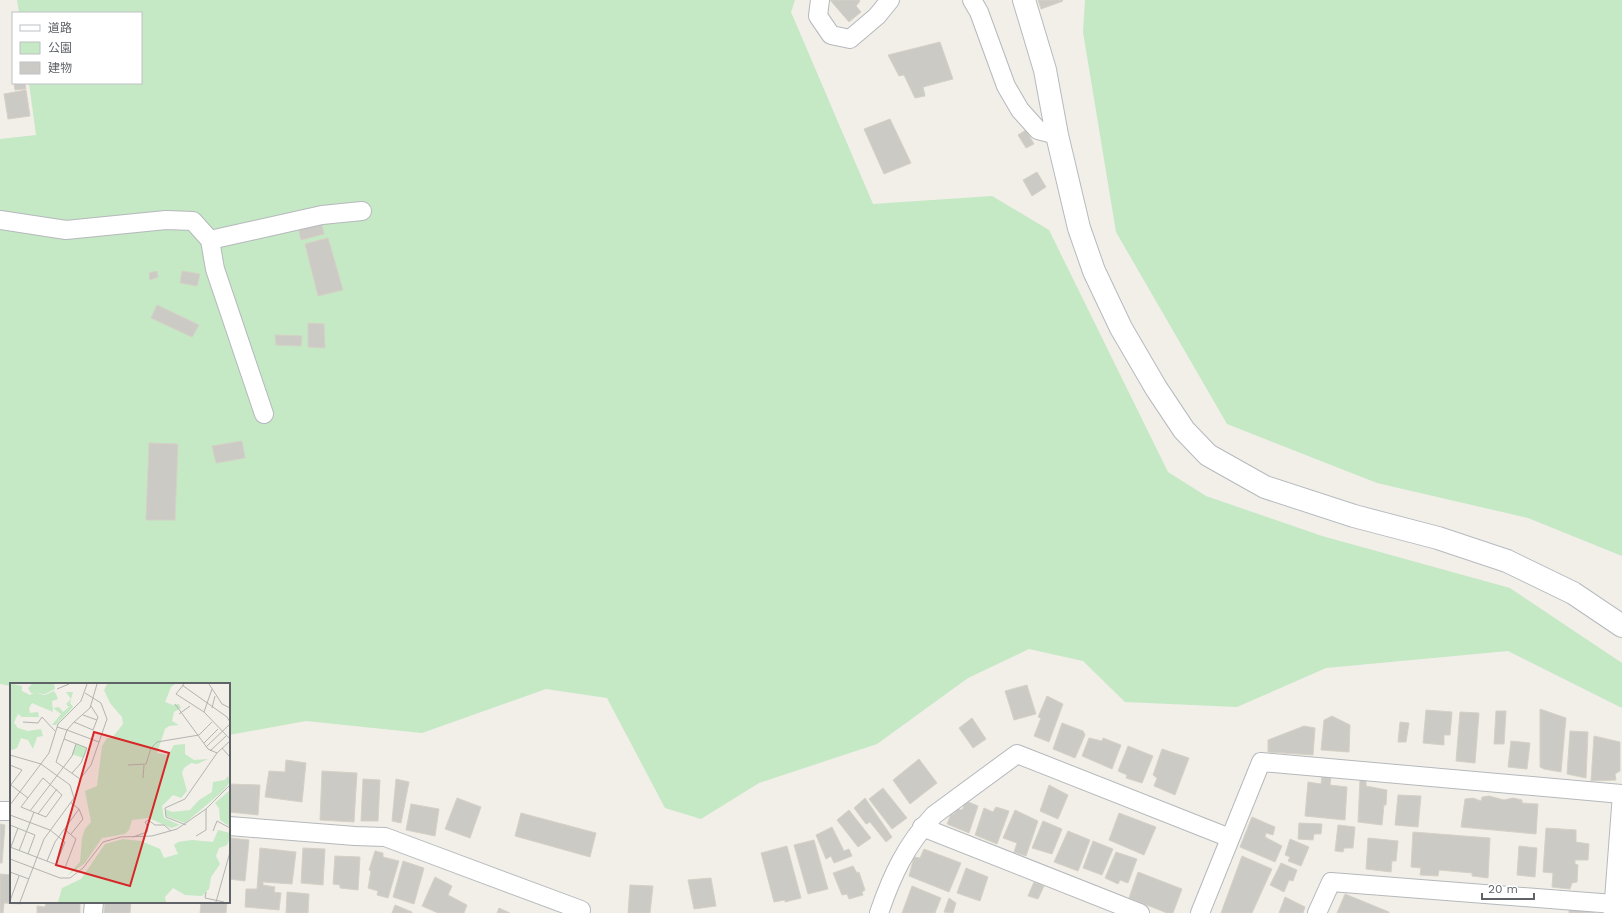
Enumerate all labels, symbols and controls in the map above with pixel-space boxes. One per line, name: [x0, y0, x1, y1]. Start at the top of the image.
legend: [12, 12, 142, 84]
text: 道路: [48, 21, 72, 35]
text: 公園: [48, 41, 72, 55]
text: 建物: [48, 61, 72, 75]
inset map: [10, 683, 230, 903]
scale bar: [1482, 875, 1534, 901]
text: 20 m: [1488, 882, 1518, 896]

